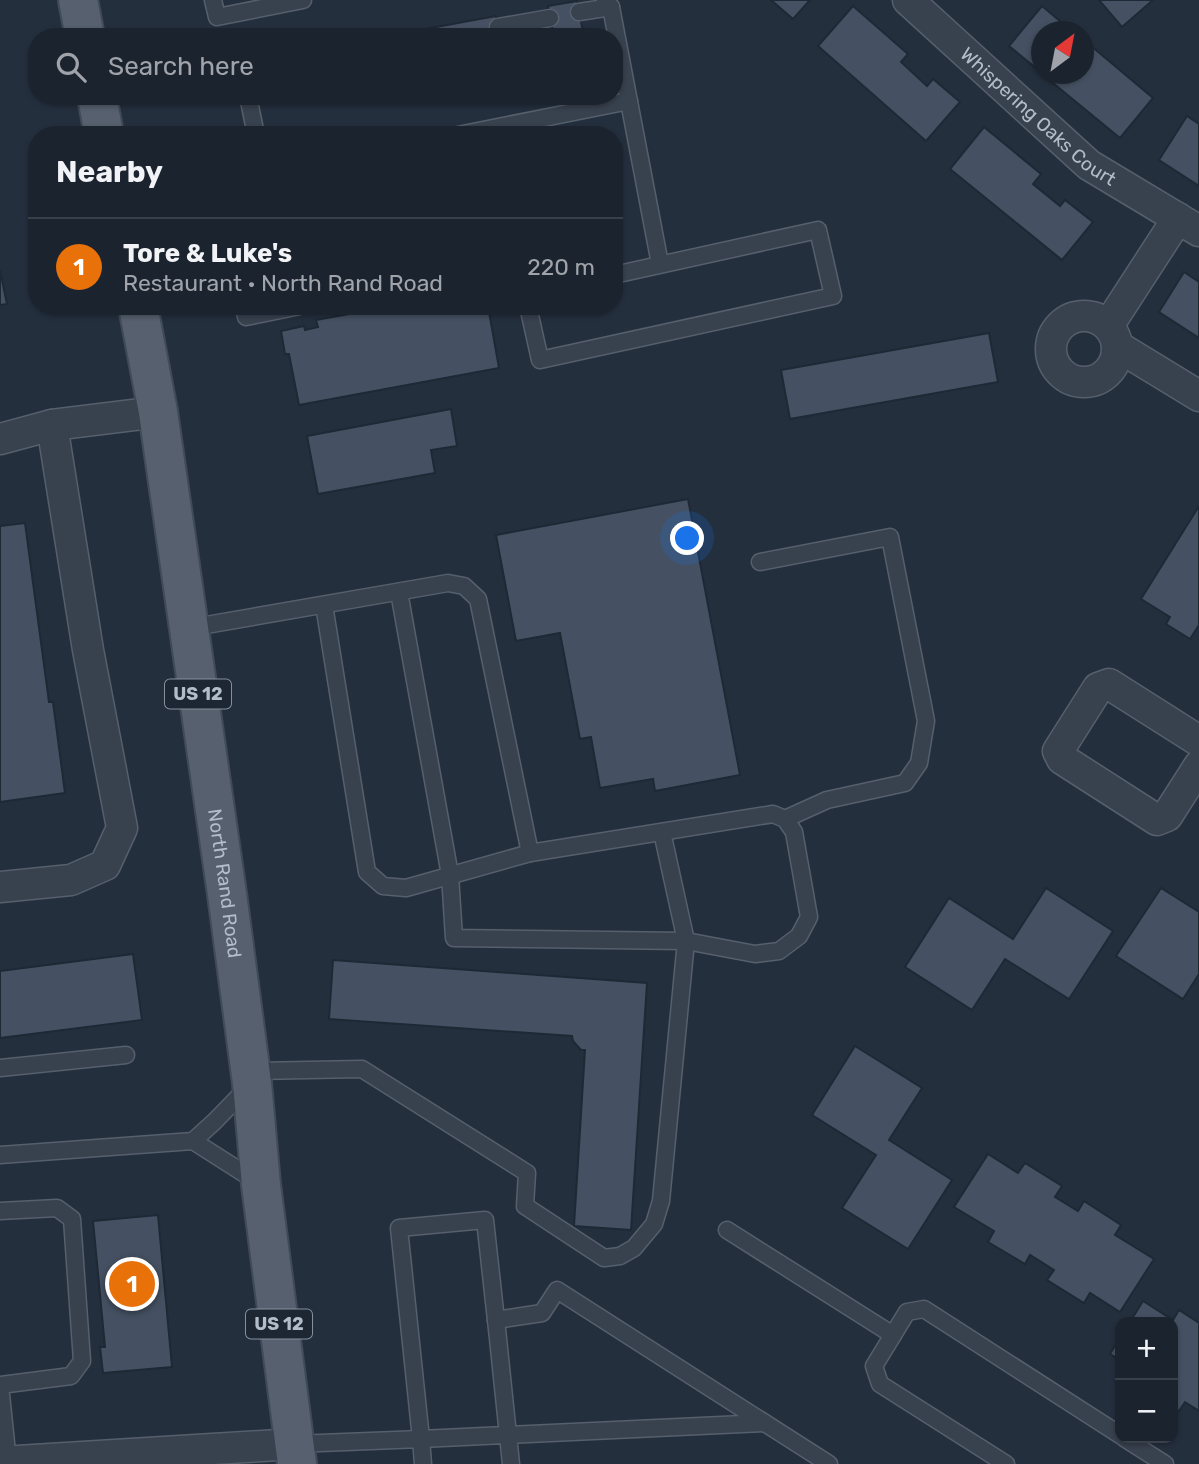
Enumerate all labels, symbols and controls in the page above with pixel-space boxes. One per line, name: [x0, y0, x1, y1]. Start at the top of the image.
north arrow: [1031, 21, 1094, 84]
search box: [28, 28, 623, 105]
street label: Whispering Oaks Court: [956, 42, 1121, 190]
icon: search: [52, 48, 90, 86]
text: Search here: [108, 51, 254, 82]
text: Nearby: [56, 154, 163, 190]
text: Tore & Luke's: [123, 238, 292, 269]
text: 1: [73, 253, 85, 281]
text: 220 m: [527, 253, 595, 281]
text: Restaurant · North Rand Road: [123, 269, 443, 297]
your location: [670, 521, 704, 555]
road number: US 12: [165, 680, 231, 708]
street label: North Rand Road: [203, 807, 247, 959]
pin: 1: [109, 1258, 155, 1310]
road number: US 12: [246, 1310, 312, 1338]
map controls: [1115, 1317, 1178, 1443]
button: +: [1115, 1317, 1178, 1380]
button: −: [1115, 1380, 1178, 1443]

